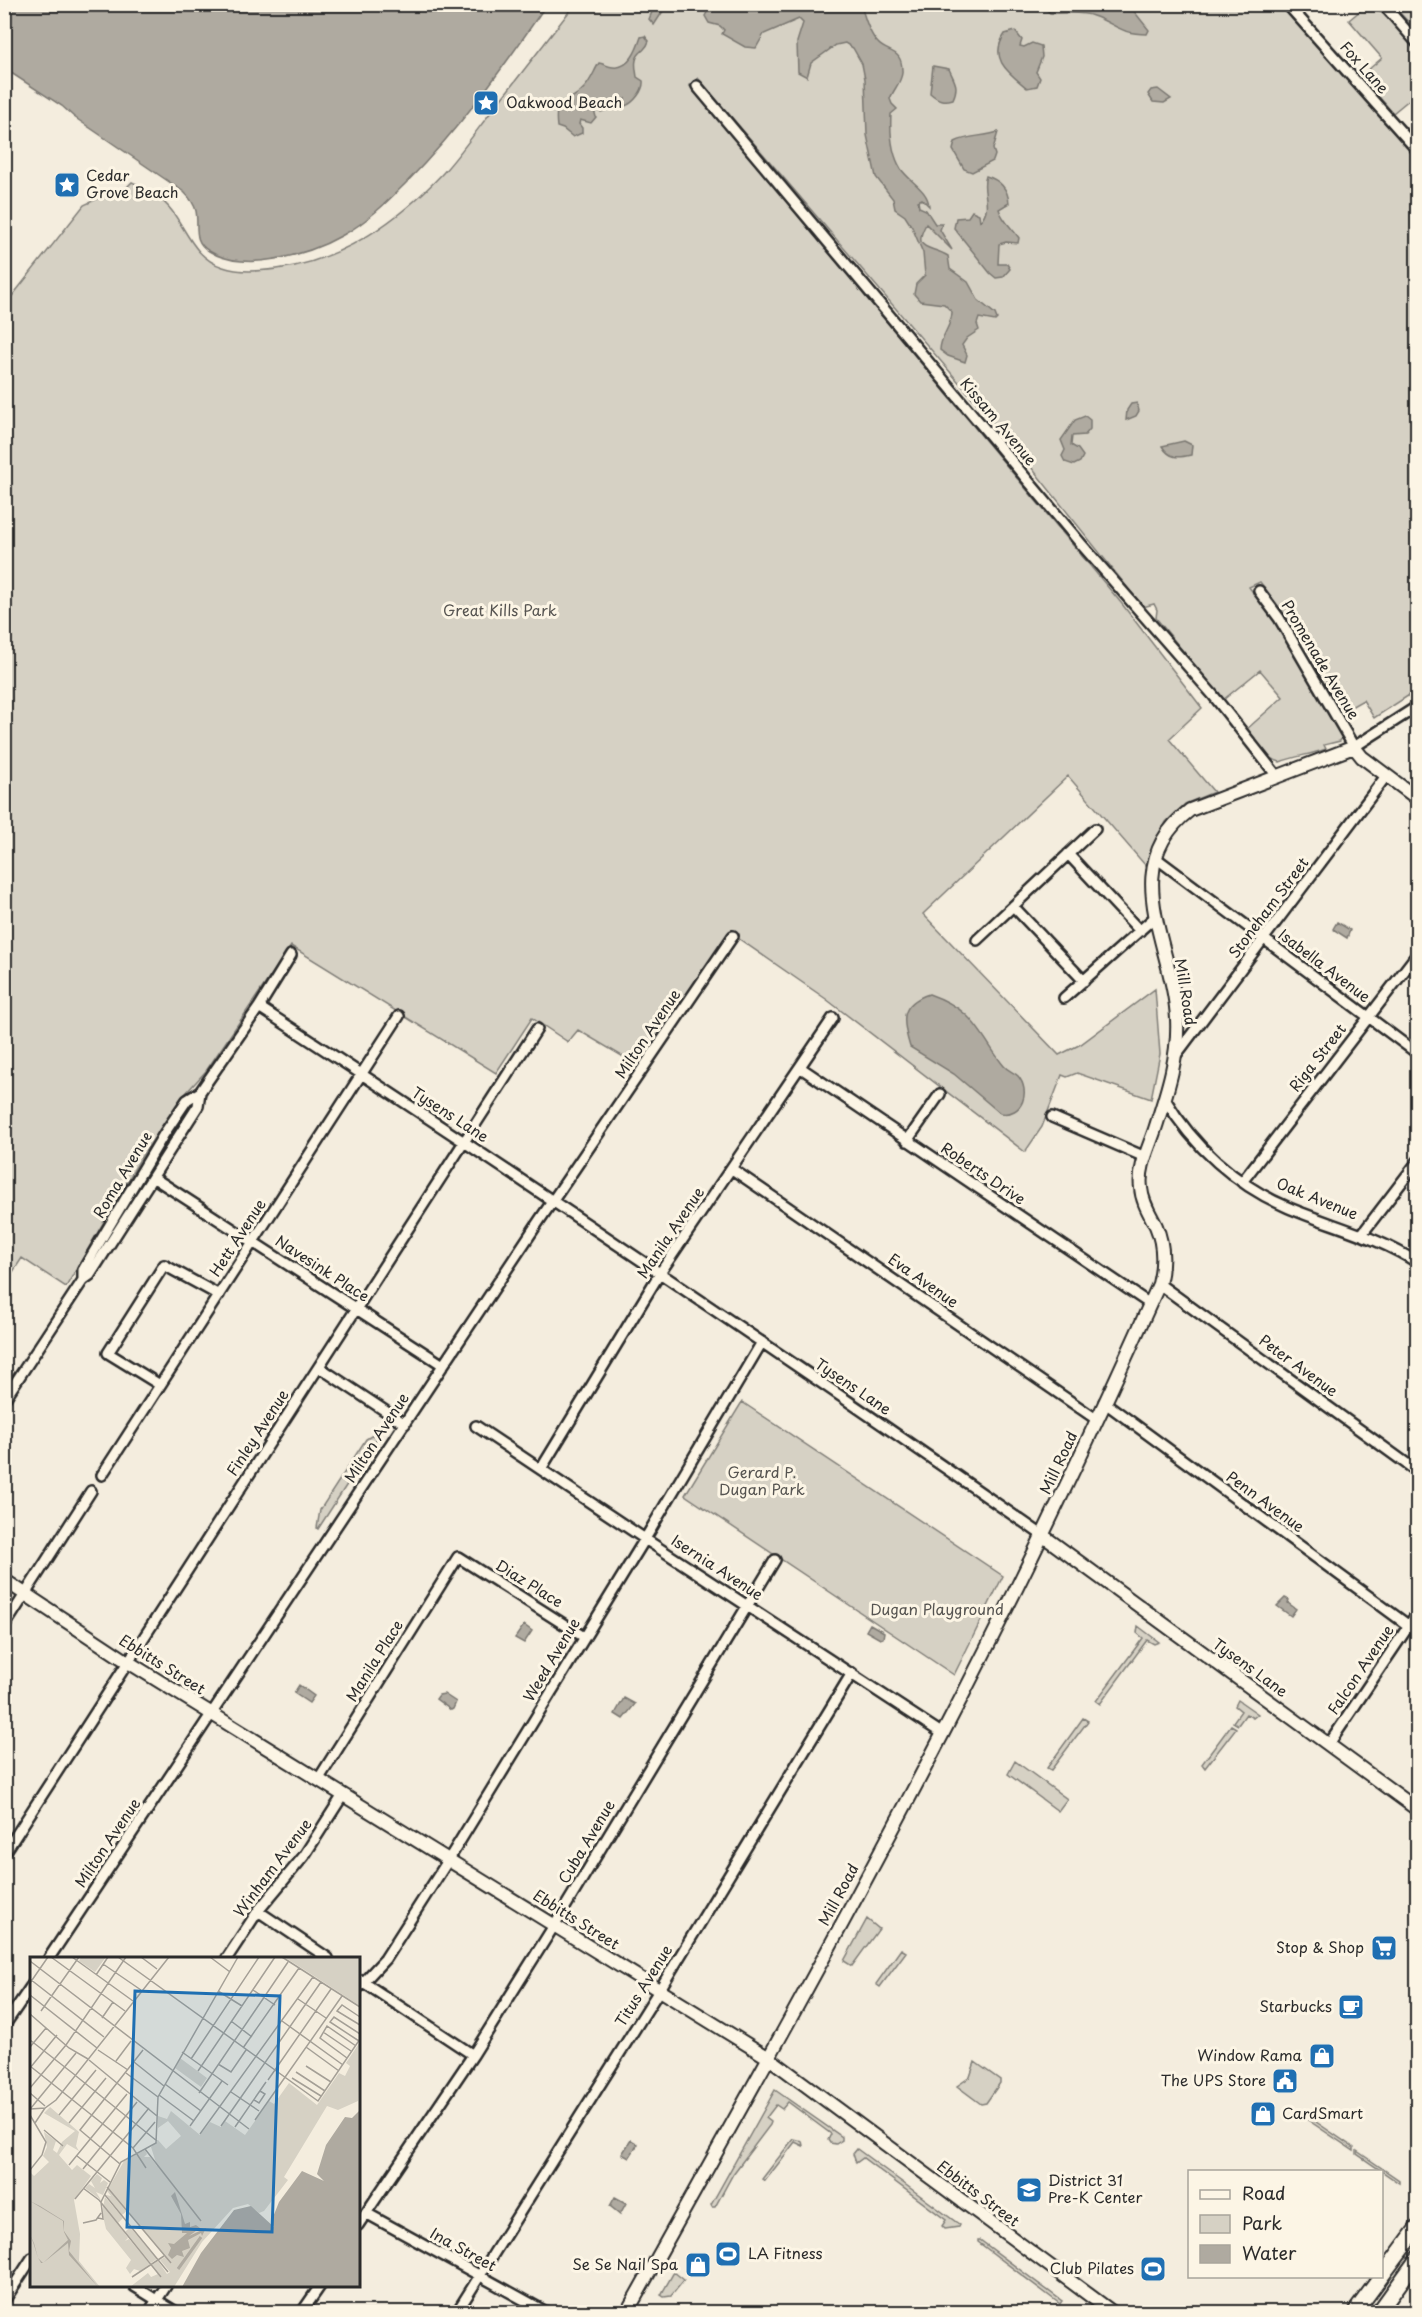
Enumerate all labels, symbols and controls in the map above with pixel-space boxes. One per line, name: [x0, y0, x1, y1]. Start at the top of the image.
street label: Fox Lane: [1335, 36, 1395, 98]
place icon: Oakwood Beach: [471, 88, 501, 118]
place label: Oakwood Beach: [506, 90, 622, 113]
place label: Cedar Grove Beach: [86, 163, 179, 203]
place icon: Cedar Grove Beach: [52, 170, 82, 200]
street label: Kissam Avenue: [955, 372, 1043, 470]
street label: Promenade Avenue: [1276, 595, 1366, 723]
park label: Great Kills Park: [443, 598, 557, 621]
street label: Stoneham Street: [1222, 852, 1313, 962]
street label: Isabella Avenue: [1274, 922, 1376, 1007]
street label: Mill Road: [1170, 957, 1203, 1027]
street label: Milton Avenue: [608, 984, 685, 1082]
street label: Riga Street: [1283, 1018, 1351, 1096]
street label: Tysens Lane: [408, 1080, 494, 1147]
street label: Roma Avenue: [87, 1126, 157, 1222]
street label: Roberts Drive: [937, 1136, 1031, 1210]
street label: Oak Avenue: [1273, 1171, 1362, 1224]
street label: Manila Avenue: [631, 1182, 709, 1283]
street label: Hett Avenue: [203, 1194, 271, 1281]
street label: Navesink Place: [271, 1229, 374, 1307]
street label: Eva Avenue: [884, 1247, 964, 1312]
street label: Peter Avenue: [1254, 1328, 1343, 1401]
street label: Tysens Lane: [811, 1352, 897, 1420]
street label: Finley Avenue: [220, 1384, 293, 1480]
street label: Milton Avenue: [338, 1388, 414, 1487]
street label: Mill Road: [1033, 1427, 1082, 1498]
park label: Gerard P. Dugan Park: [719, 1460, 805, 1500]
street label: Penn Avenue: [1222, 1465, 1310, 1537]
street label: Isernia Avenue: [667, 1528, 768, 1605]
street label: Diaz Place: [492, 1553, 568, 1613]
park label: Dugan Playground: [870, 1597, 1004, 1620]
street label: Weed Avenue: [517, 1613, 585, 1706]
street label: Manila Place: [339, 1615, 408, 1706]
street label: Falcon Avenue: [1321, 1620, 1398, 1719]
street label: Ebbitts Street: [115, 1628, 211, 1699]
street label: Tysens Lane: [1209, 1632, 1293, 1702]
street label: Milton Avenue: [68, 1793, 145, 1891]
street label: Cuba Avenue: [552, 1795, 620, 1887]
street label: Winham Avenue: [227, 1813, 317, 1921]
street label: Mill Road: [812, 1859, 864, 1929]
street label: Ebbitts Street: [529, 1883, 625, 1954]
supermarket icon: Stop & Shop: [1369, 1933, 1399, 1963]
place label: Stop & Shop: [1276, 1935, 1364, 1958]
street label: Titus Avenue: [608, 1940, 677, 2031]
inset map: [30, 1957, 360, 2287]
cafe icon: Starbucks: [1336, 1992, 1366, 2022]
place label: Starbucks: [1259, 1994, 1332, 2017]
shop icon: Window Rama: [1307, 2041, 1337, 2071]
place label: Window Rama: [1197, 2043, 1303, 2066]
public building icon: The UPS Store: [1270, 2066, 1300, 2096]
place label: The UPS Store: [1161, 2068, 1266, 2091]
shop icon: CardSmart: [1248, 2099, 1278, 2129]
place label: CardSmart: [1282, 2101, 1363, 2124]
street label: Ebbitts Street: [933, 2154, 1025, 2232]
place label: District 31 Pre-K Center: [1048, 2168, 1143, 2208]
legend: [1188, 2170, 1383, 2278]
school or university icon: District 31 Pre-K Center: [1014, 2175, 1044, 2205]
text: Road: [1242, 2179, 1286, 2206]
text: Park: [1242, 2209, 1282, 2236]
street label: Ina Street: [426, 2221, 501, 2276]
sports icon: LA Fitness: [713, 2239, 743, 2269]
text: Water: [1242, 2239, 1297, 2266]
place label: LA Fitness: [748, 2241, 823, 2264]
shop icon: Se Se Nail Spa: [683, 2250, 713, 2280]
place label: Se Se Nail Spa: [572, 2252, 679, 2275]
sports icon: Club Pilates: [1138, 2254, 1168, 2284]
place label: Club Pilates: [1050, 2256, 1134, 2279]

